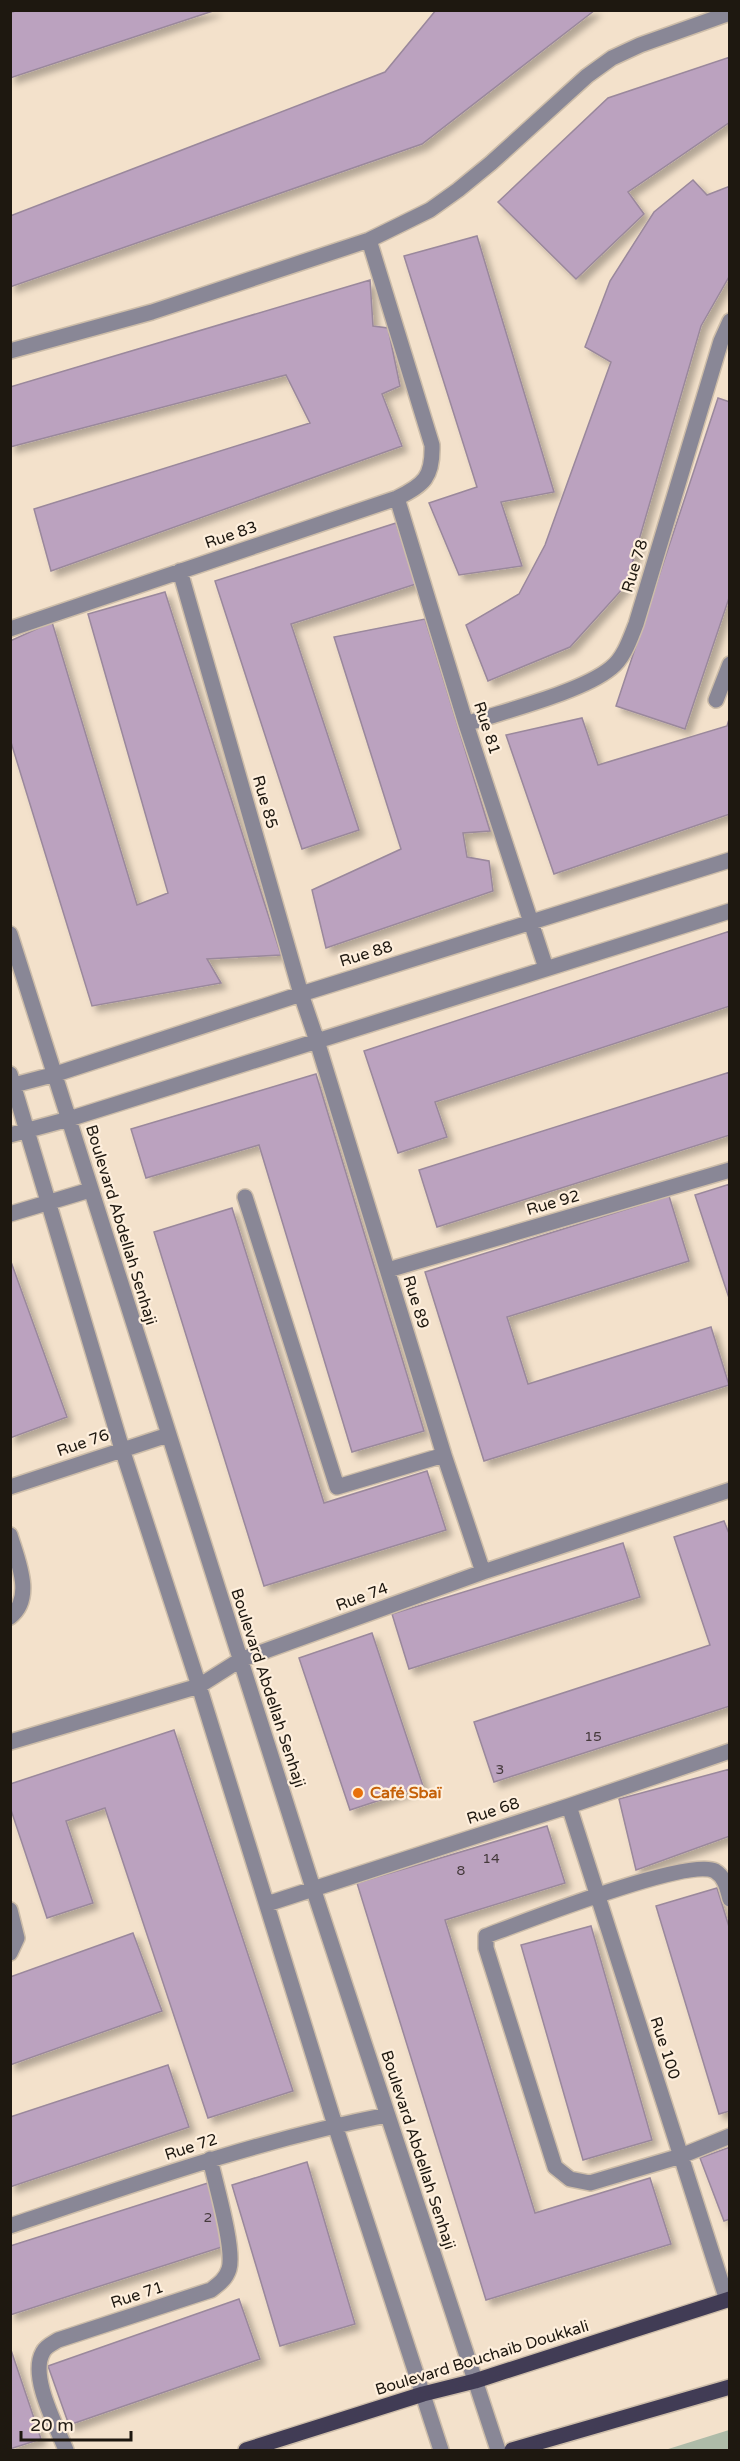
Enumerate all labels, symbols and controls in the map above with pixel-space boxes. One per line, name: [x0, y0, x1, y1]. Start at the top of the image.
street label: Rue 83: [202, 517, 260, 553]
street label: Rue 78: [617, 537, 653, 595]
street label: Rue 81: [469, 699, 505, 757]
street label: Rue 85: [248, 773, 282, 831]
street label: Rue 88: [337, 936, 395, 972]
street label: Boulevard Abdellah Senhaji: [81, 1122, 161, 1328]
street label: Rue 92: [524, 1186, 582, 1220]
street label: Rue 89: [398, 1273, 434, 1331]
street label: Rue 76: [54, 1425, 112, 1461]
street label: Rue 74: [333, 1578, 391, 1616]
street label: Boulevard Abdellah Senhaji: [226, 1586, 310, 1790]
house number: 15: [584, 1728, 602, 1745]
house number: 3: [496, 1761, 504, 1778]
place label: Café Sbaï: [370, 1783, 443, 1803]
marker: Café Sbaï: [351, 1786, 365, 1800]
street label: Rue 68: [464, 1793, 522, 1829]
house number: 14: [482, 1850, 500, 1867]
house number: 8: [457, 1862, 466, 1879]
street label: Rue 100: [646, 2014, 684, 2082]
street label: Boulevard Abdellah Senhaji: [376, 2048, 460, 2252]
street label: Rue 72: [162, 2129, 220, 2165]
house number: 2: [204, 2209, 212, 2226]
street label: Rue 71: [108, 2277, 166, 2313]
street label: Boulevard Bouchaib Doukkali: [373, 2316, 591, 2400]
scale bar: [21, 2404, 130, 2442]
text: 20 m: [30, 2414, 74, 2436]

